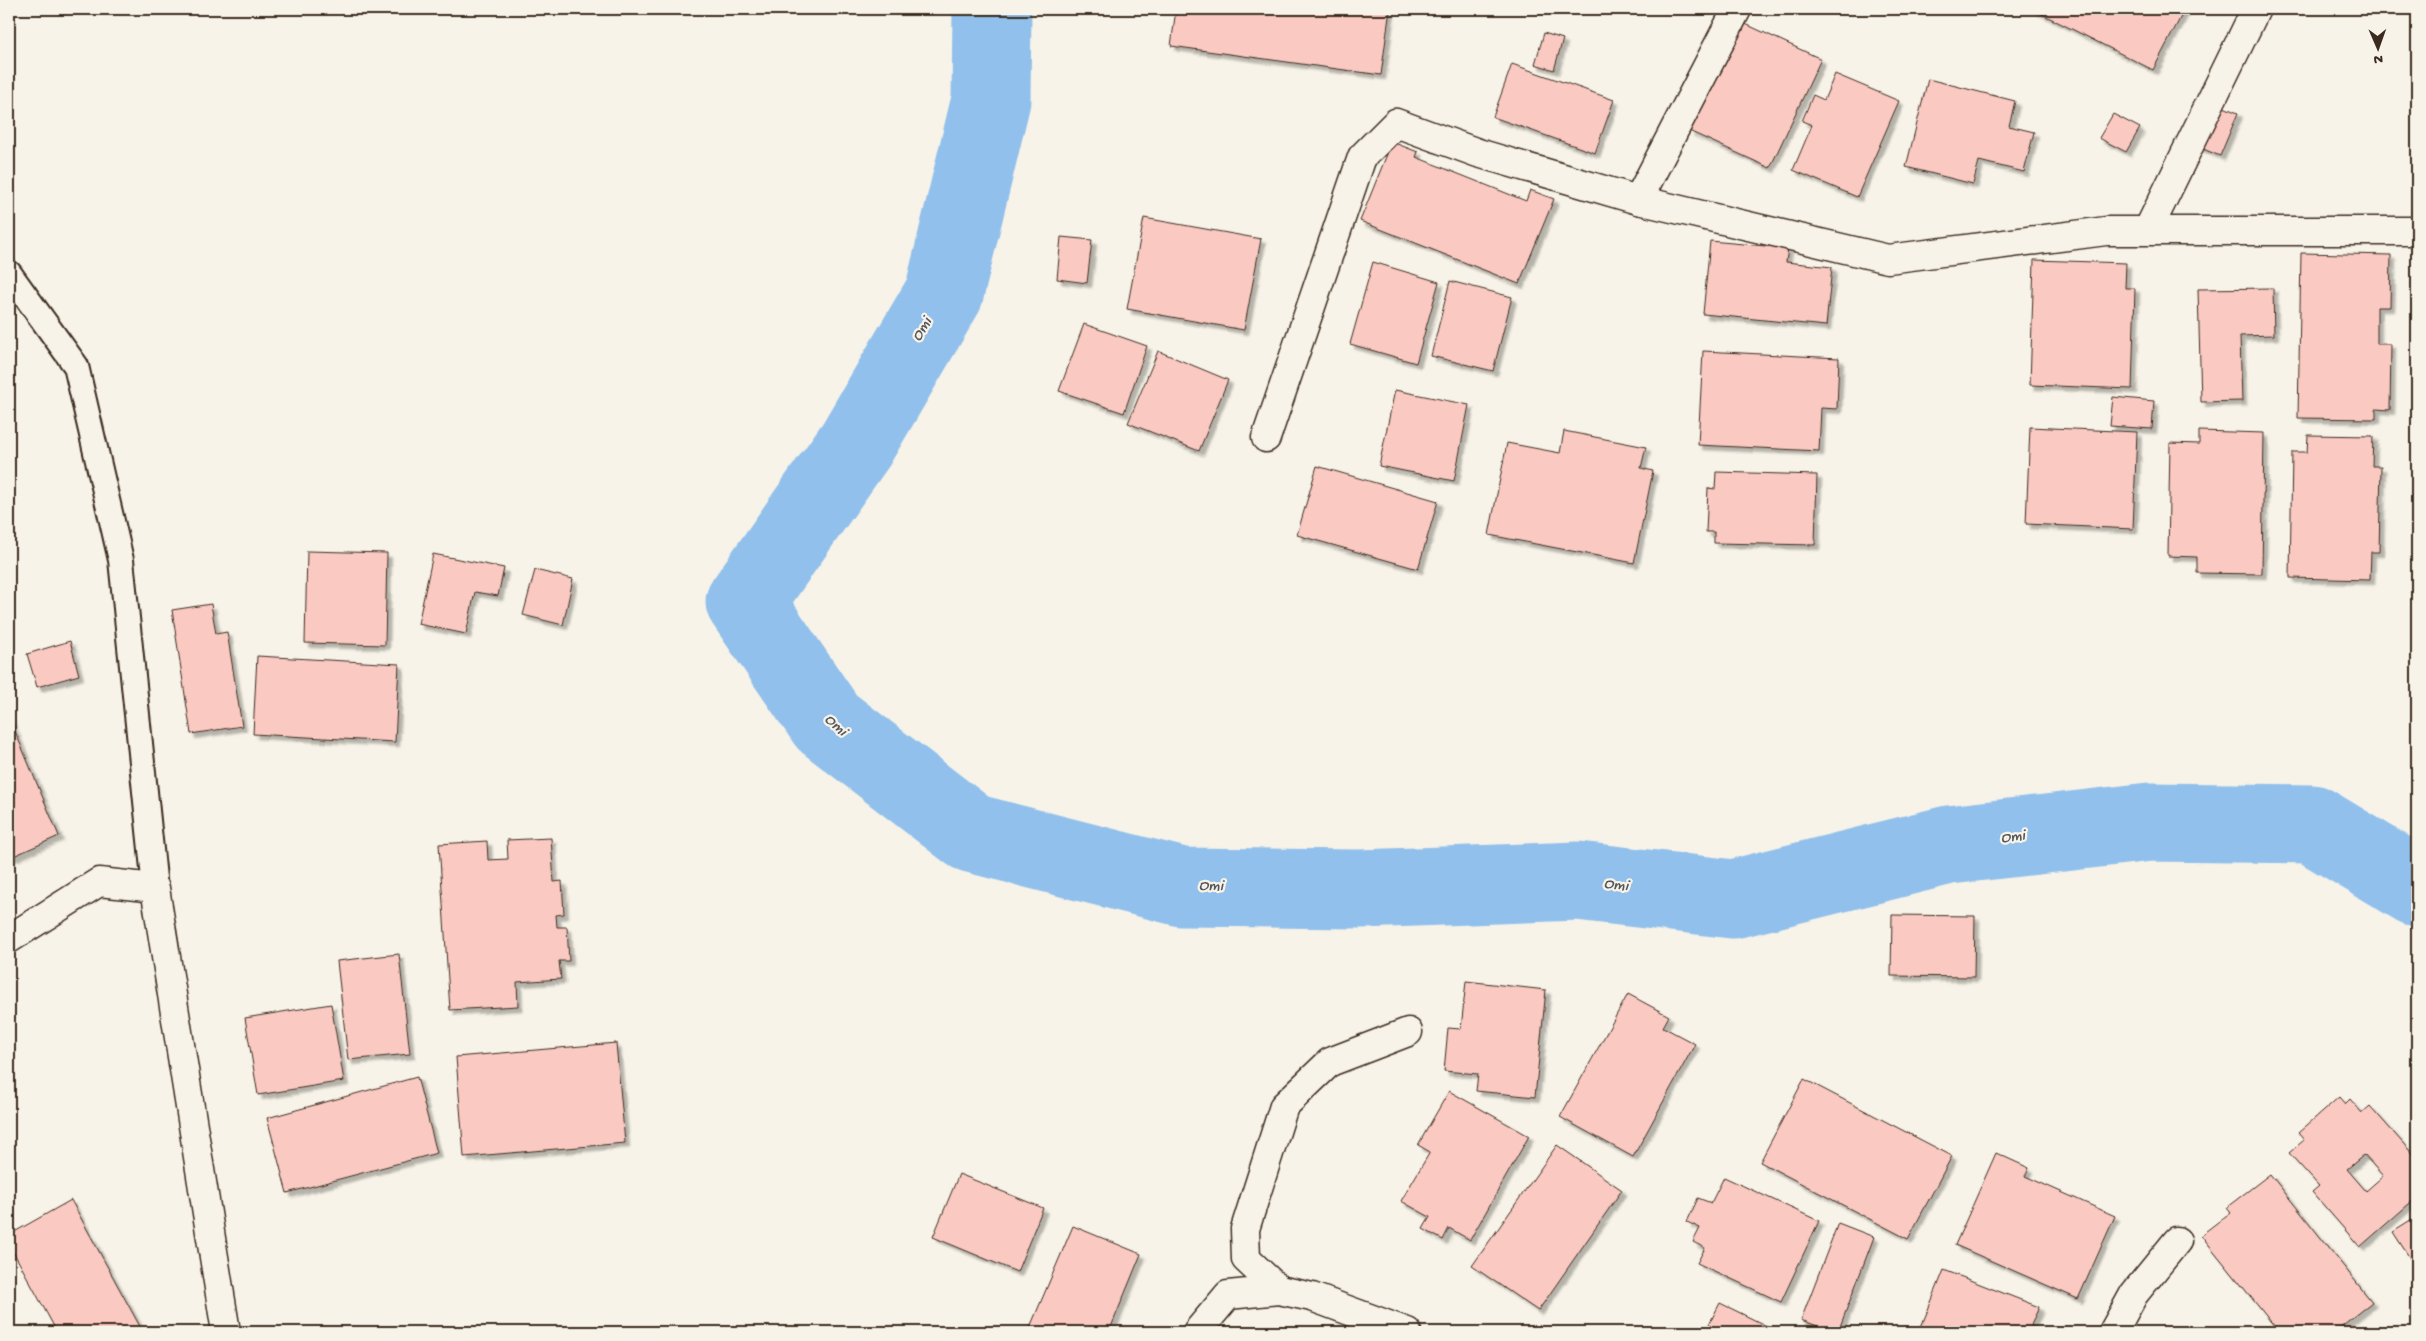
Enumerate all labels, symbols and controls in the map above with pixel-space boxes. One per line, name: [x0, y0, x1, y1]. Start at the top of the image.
north arrow: [2354, 22, 2404, 72]
text: N: [2374, 50, 2383, 67]
water label: Omi: [909, 313, 938, 345]
water label: Omi: [820, 711, 852, 742]
water label: Omi: [2000, 827, 2028, 849]
water label: Omi: [1603, 875, 1631, 897]
water label: Omi: [1199, 877, 1225, 897]

